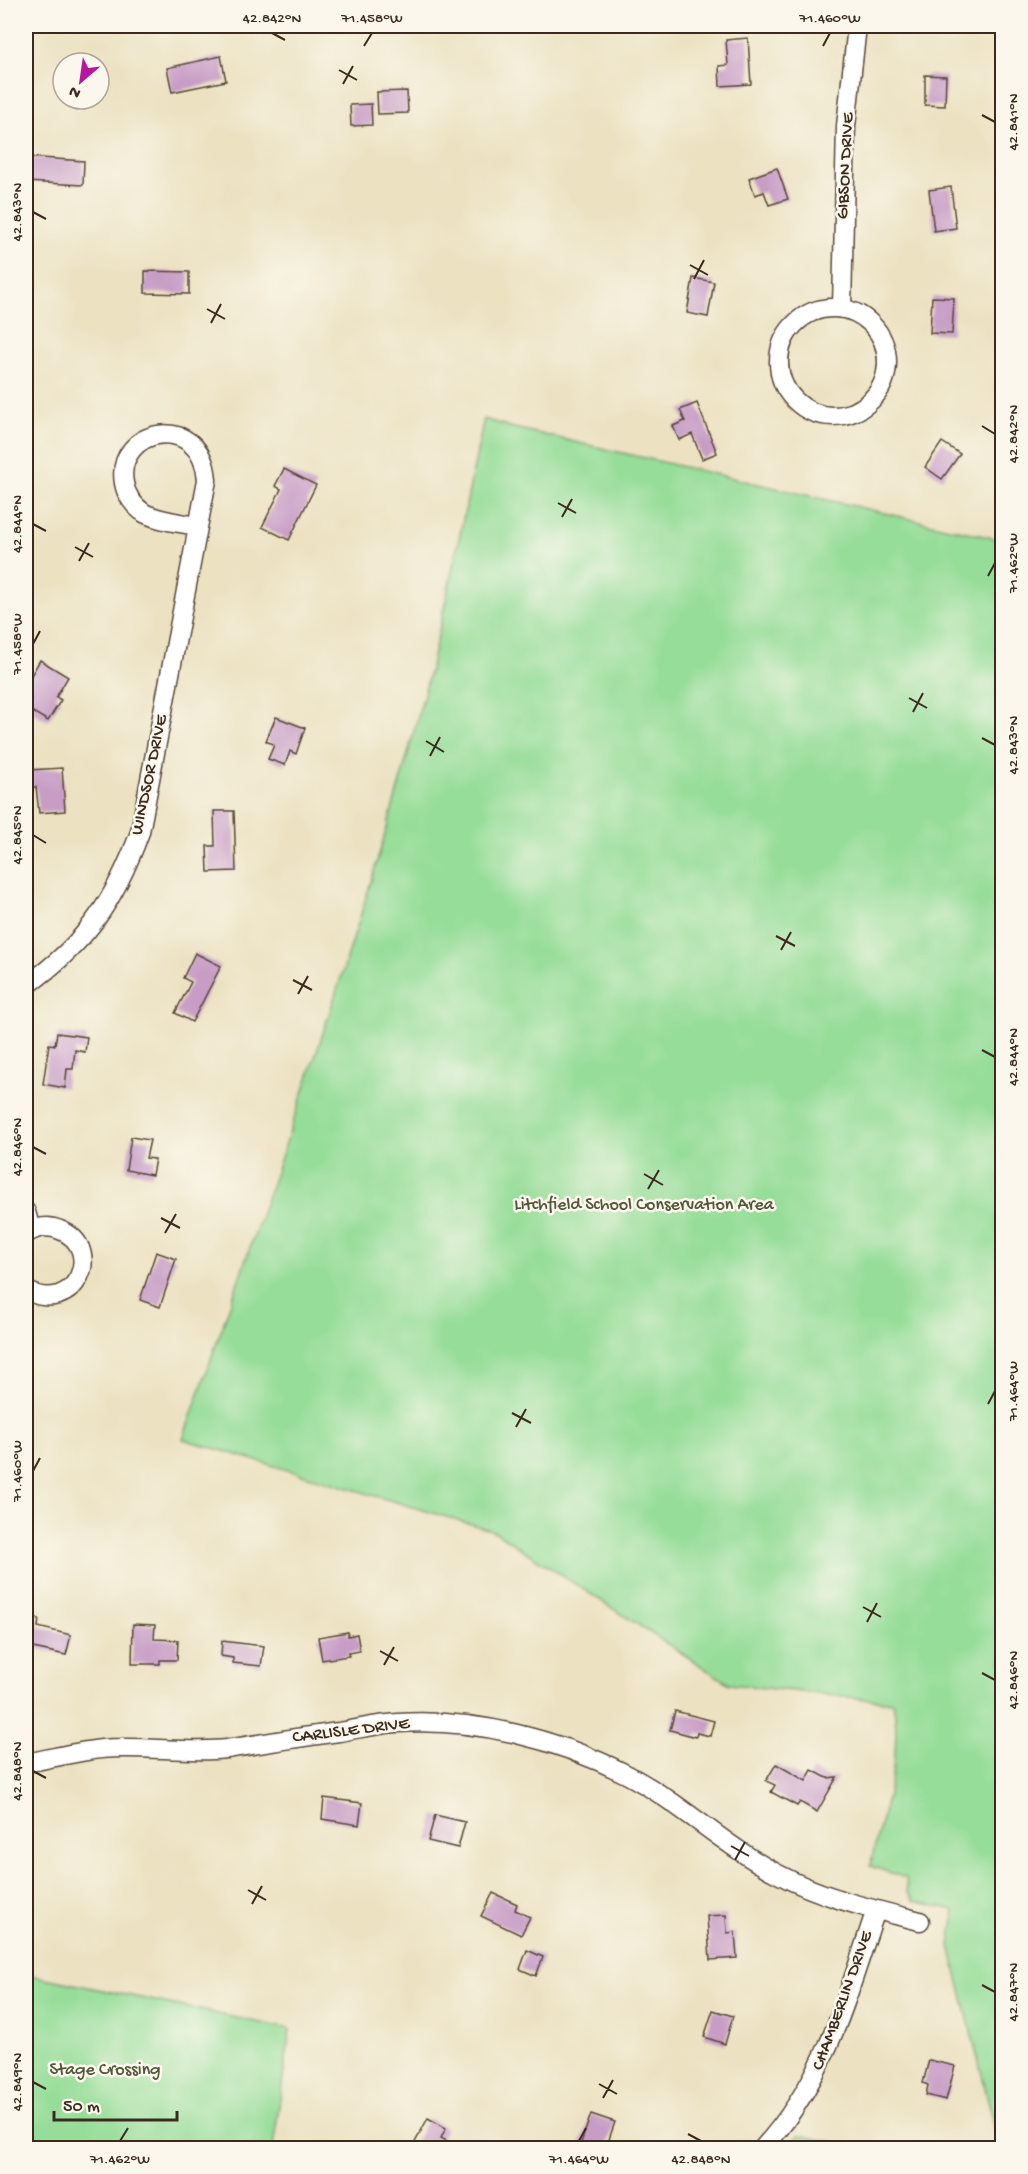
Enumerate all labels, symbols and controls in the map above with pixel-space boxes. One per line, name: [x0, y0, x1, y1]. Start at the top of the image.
text: 42.842°N: [243, 10, 301, 28]
text: 71.458°W: [340, 10, 403, 28]
text: 71.460°W: [798, 10, 861, 28]
north arrow: [51, 51, 111, 111]
text: N: [66, 80, 85, 102]
text: 42.841°N: [1005, 93, 1023, 151]
street label: GIBSON DRIVE: [833, 111, 859, 220]
text: 42.843°N: [9, 182, 27, 241]
text: 42.842°N: [1005, 405, 1023, 463]
text: 42.844°N: [9, 495, 27, 553]
text: 71.462°W: [1005, 533, 1023, 594]
text: 71.458°W: [9, 613, 27, 676]
street label: WINDSOR DRIVE: [127, 712, 173, 837]
text: 42.843°N: [1005, 715, 1023, 774]
text: 42.845°N: [9, 805, 27, 864]
text: 42.844°N: [1005, 1028, 1023, 1086]
text: 42.846°N: [9, 1117, 27, 1176]
park label: Litchfield School Conservation Area: [514, 1195, 775, 1216]
text: 71.464°W: [1005, 1361, 1023, 1422]
text: 71.460°W: [9, 1440, 27, 1503]
text: 42.846°N: [1005, 1650, 1023, 1709]
street label: CARLISLE DRIVE: [291, 1713, 412, 1749]
text: 42.848°N: [9, 1741, 27, 1801]
street label: CHAMBERLIN DRIVE: [808, 1928, 878, 2073]
text: 42.847°N: [1005, 1962, 1023, 2021]
text: 42.849°N: [9, 2053, 27, 2111]
park label: Stage Crossing: [50, 2060, 160, 2081]
scale bar: [54, 2084, 177, 2122]
text: 50 m: [63, 2097, 100, 2118]
text: 71.462°W: [89, 2151, 150, 2169]
text: 71.464°W: [548, 2151, 609, 2169]
text: 42.848°N: [671, 2151, 731, 2169]

